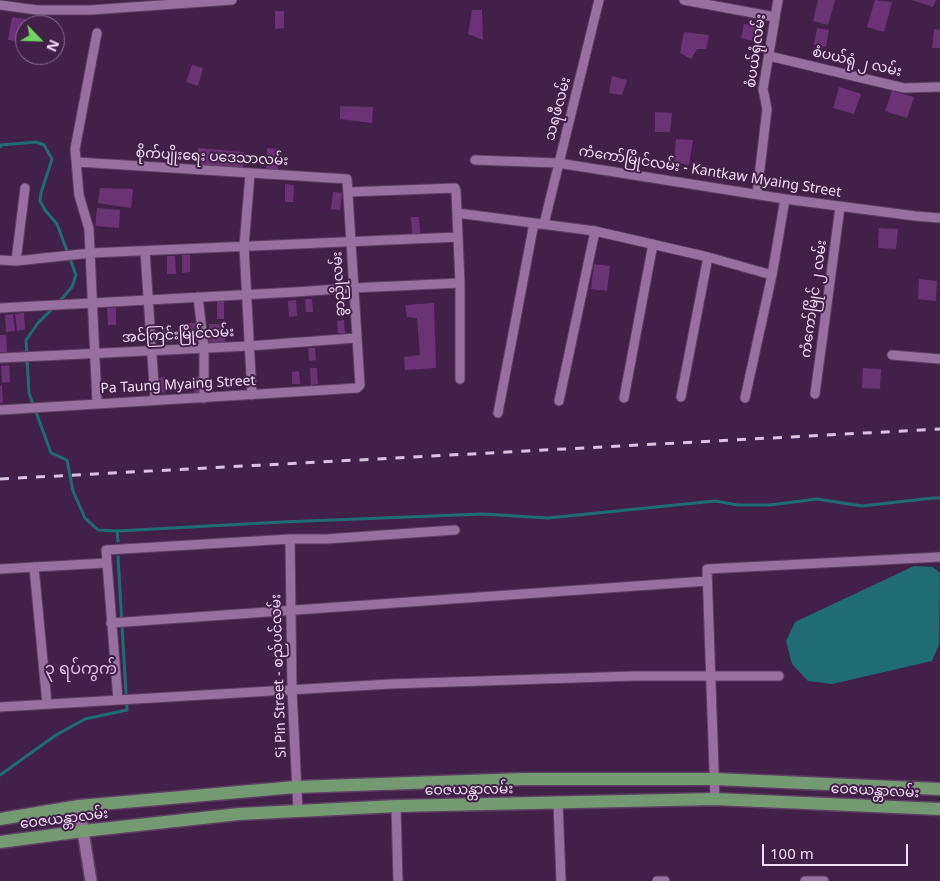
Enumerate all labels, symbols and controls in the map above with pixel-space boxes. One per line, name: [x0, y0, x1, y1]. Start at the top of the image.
street label: စံပယ်ရုံလမ်း: [743, 13, 769, 89]
north arrow: [15, 15, 65, 65]
text: N: [42, 37, 64, 55]
street label: စံပယ်ရုံ ၂ လမ်း: [811, 44, 903, 80]
street label: သရဖီလမ်း: [541, 75, 575, 143]
street label: ကံကော်မြိုင်လမ်း - Kantkaw Myaing Street: [578, 143, 842, 201]
street label: စိုက်ပျိုးရေး ပဒေသာလမ်း: [135, 145, 289, 169]
street label: ကံကော်မြိုင် ၂ လမ်း: [797, 239, 831, 359]
street label: ခွာညိုလမ်း: [329, 251, 349, 317]
street label: အင်ကြင်းမြိုင်လမ်း: [121, 324, 235, 346]
street label: Pa Taung Myaing Street: [100, 373, 256, 397]
street label: Si Pin Street - စည်ပင်လမ်း: [268, 594, 290, 758]
district label: ၃ ရပ်ကွက်: [45, 659, 117, 679]
street label: ဝေဇယန္တာလမ်း: [830, 780, 920, 802]
street label: ဝေဇယန္တာလမ်း: [425, 781, 513, 799]
street label: ဝေဇယန္တာလမ်း: [19, 805, 109, 833]
scale bar: [765, 834, 911, 866]
text: 100 m: [770, 843, 814, 863]

